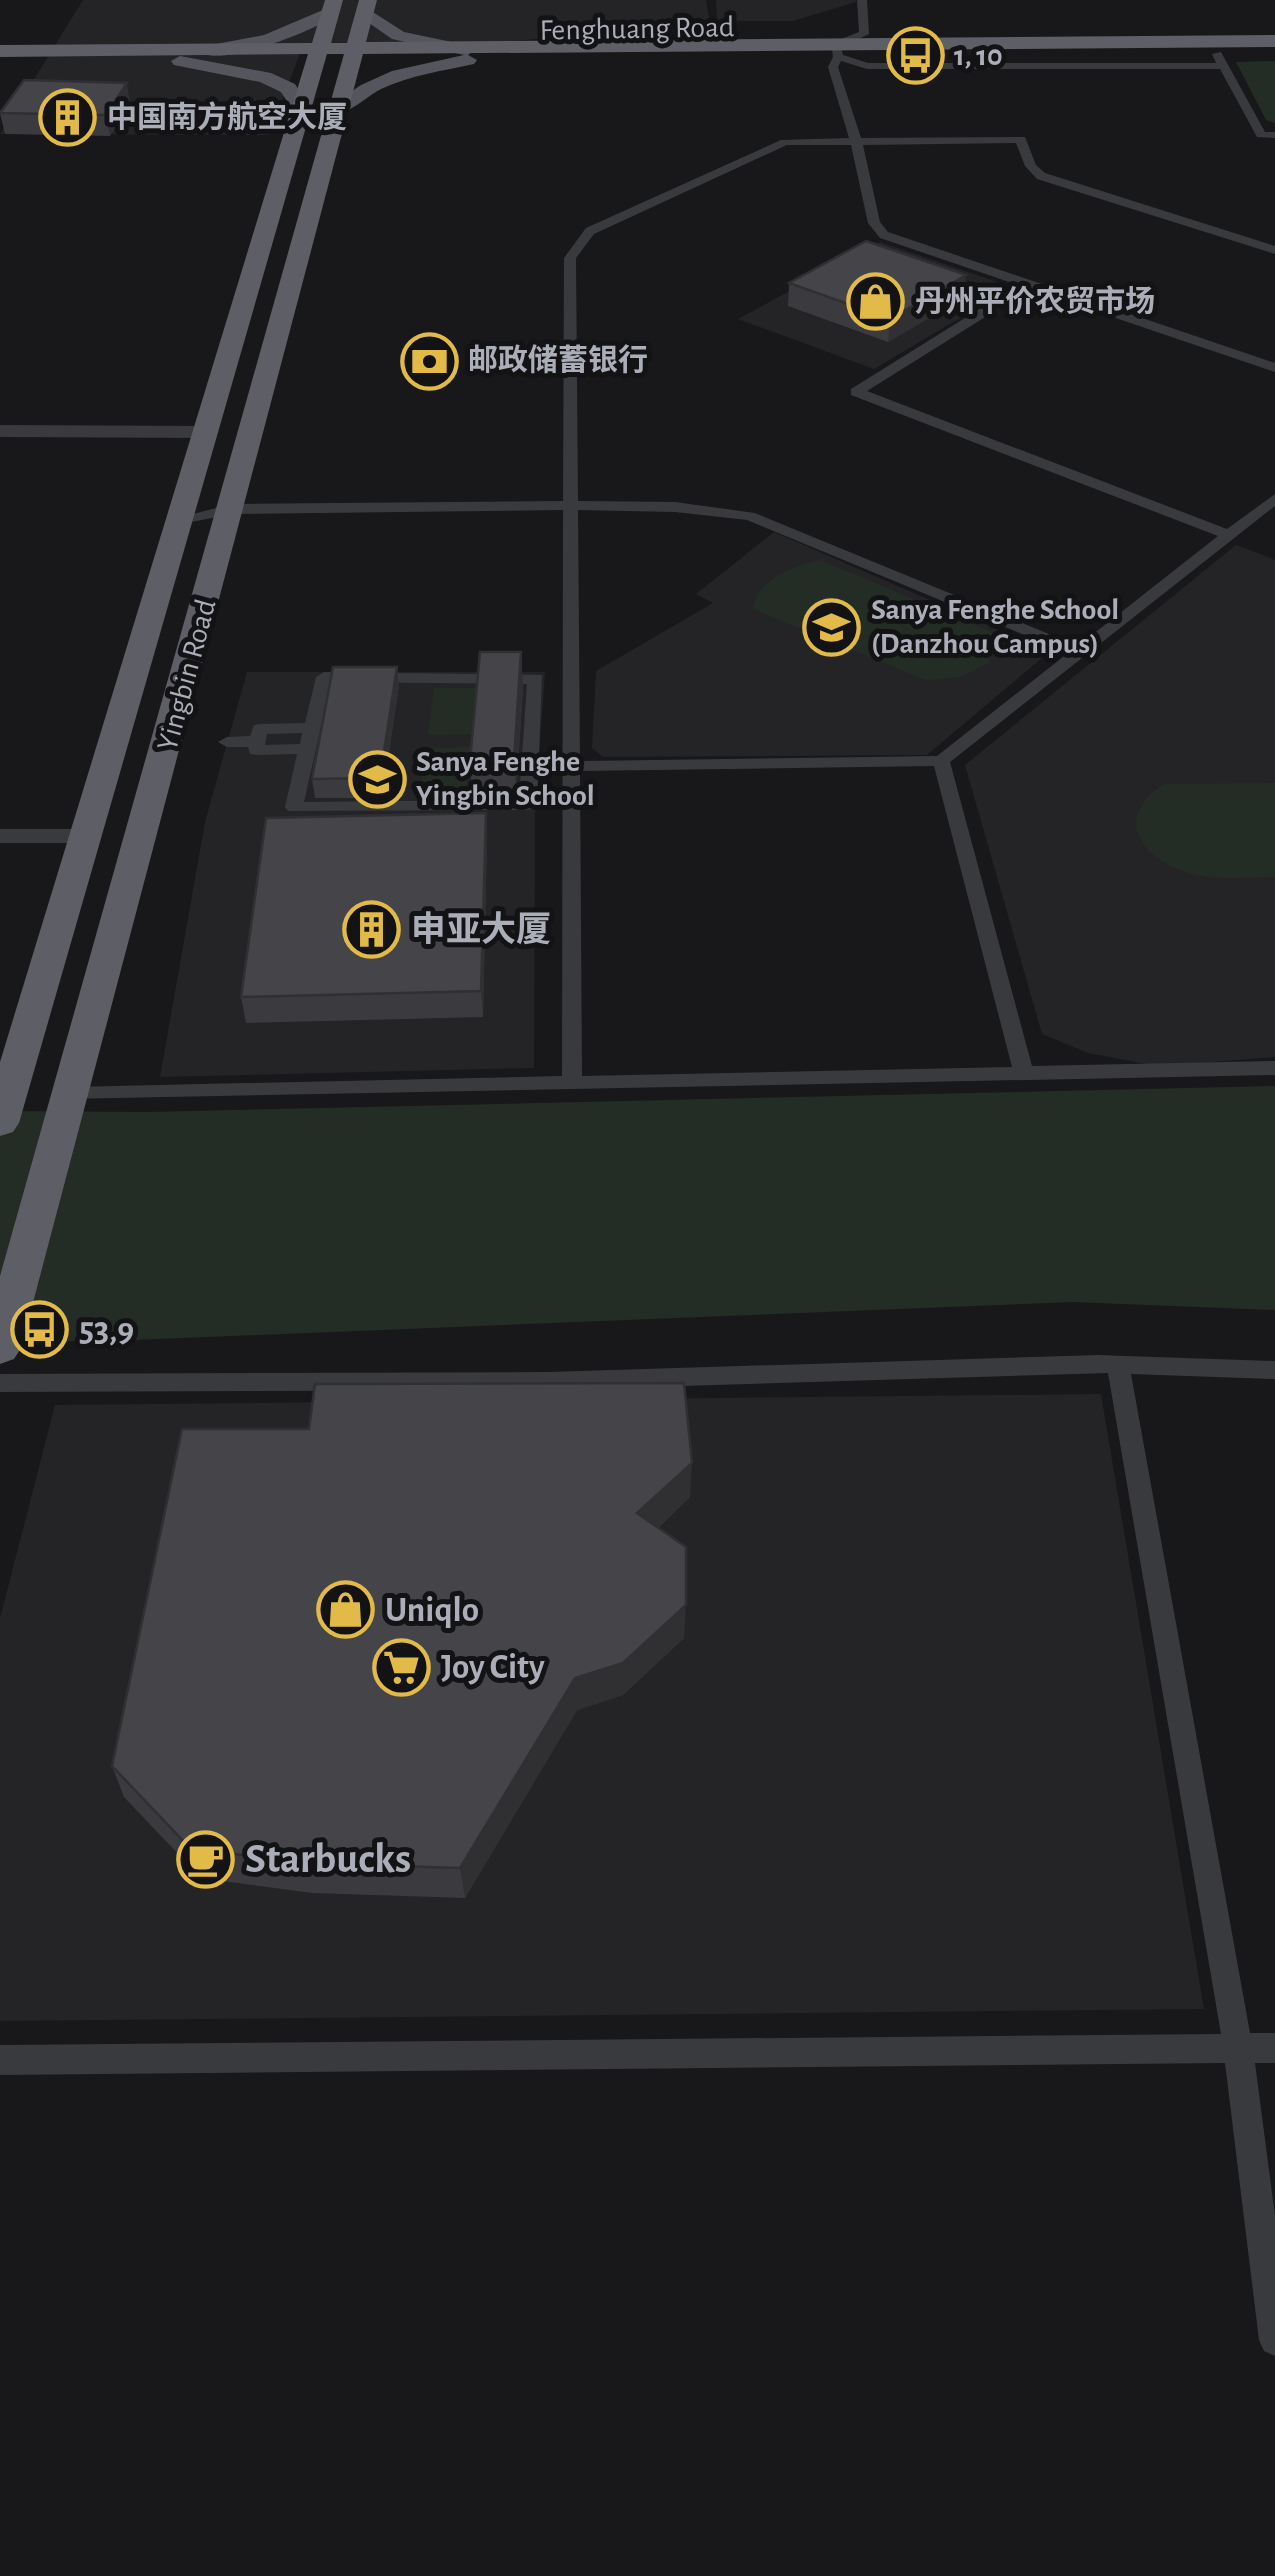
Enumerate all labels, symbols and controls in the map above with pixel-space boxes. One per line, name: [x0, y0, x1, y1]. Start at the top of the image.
street label: Fenghuang Road: [539, 12, 735, 46]
bus stop icon: 1, 10: [885, 26, 945, 86]
place label: 1, 10: [954, 41, 1003, 71]
building icon: 中国南方航空大厦: [38, 88, 98, 148]
place label: 中国南方航空大厦: [107, 101, 347, 133]
shop icon: 丹州平价农贸市场: [846, 272, 906, 332]
place label: 丹州平价农贸市场: [915, 285, 1155, 317]
bank icon: 邮政储蓄银行: [399, 331, 459, 391]
place label: 邮政储蓄银行: [468, 344, 648, 376]
place label: Sanya Fenghe School (Danzhou Campus): [871, 595, 1119, 659]
street label: Yingbin Road: [152, 596, 222, 754]
school or university icon: Sanya Fenghe School (Danzhou Campus): [802, 597, 862, 657]
place label: Sanya Fenghe Yingbin School: [416, 747, 595, 811]
school or university icon: Sanya Fenghe Yingbin School: [347, 749, 407, 809]
building icon: 申亚大厦: [342, 900, 402, 960]
place label: 申亚大厦: [411, 911, 551, 948]
bus stop icon: 53,9: [10, 1300, 70, 1360]
place label: 53,9: [79, 1313, 134, 1348]
shop icon: Uniqlo: [316, 1580, 376, 1640]
place label: Uniqlo: [385, 1593, 479, 1628]
supermarket icon: Joy City: [372, 1637, 432, 1697]
place label: Joy City: [441, 1650, 545, 1685]
cafe icon: Starbucks: [176, 1829, 236, 1889]
place label: Starbucks: [245, 1838, 411, 1880]

